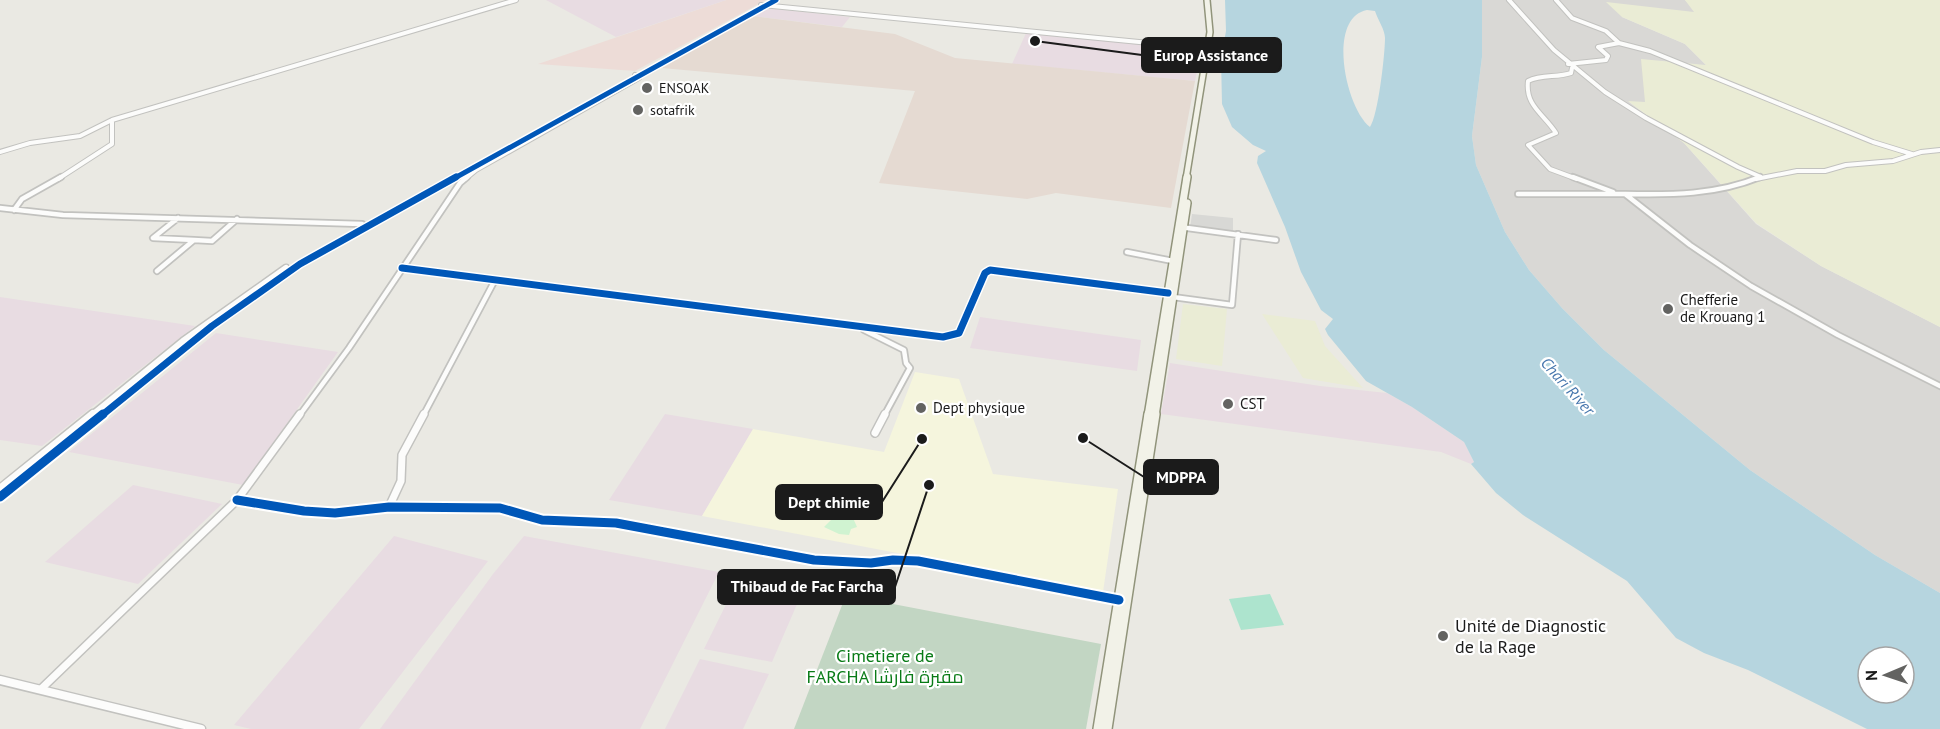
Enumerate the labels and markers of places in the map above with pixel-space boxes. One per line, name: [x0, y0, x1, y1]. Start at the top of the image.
callout: Europ Assistance: [1142, 38, 1281, 72]
place label: ENSOAK: [659, 79, 710, 97]
marker: ENSOAK: [640, 81, 654, 95]
place label: sotafrik: [650, 101, 695, 119]
marker: sotafrik: [631, 103, 645, 117]
place label: Chefferie de Krouang 1: [1680, 290, 1766, 326]
marker: Chefferie de Krouang 1: [1661, 302, 1675, 316]
place label: CST: [1240, 394, 1266, 413]
marker: CST: [1221, 397, 1235, 411]
place label: Dept physique: [933, 398, 1025, 417]
marker: Dept physique: [914, 401, 928, 415]
callout: MDPPA: [1144, 460, 1218, 494]
callout: Dept chimie: [776, 485, 882, 519]
callout: Thibaud de Fac Farcha: [718, 570, 895, 604]
place label: Unité de Diagnostic de la Rage: [1455, 614, 1606, 658]
marker: Unité de Diagnostic de la Rage: [1436, 629, 1450, 643]

